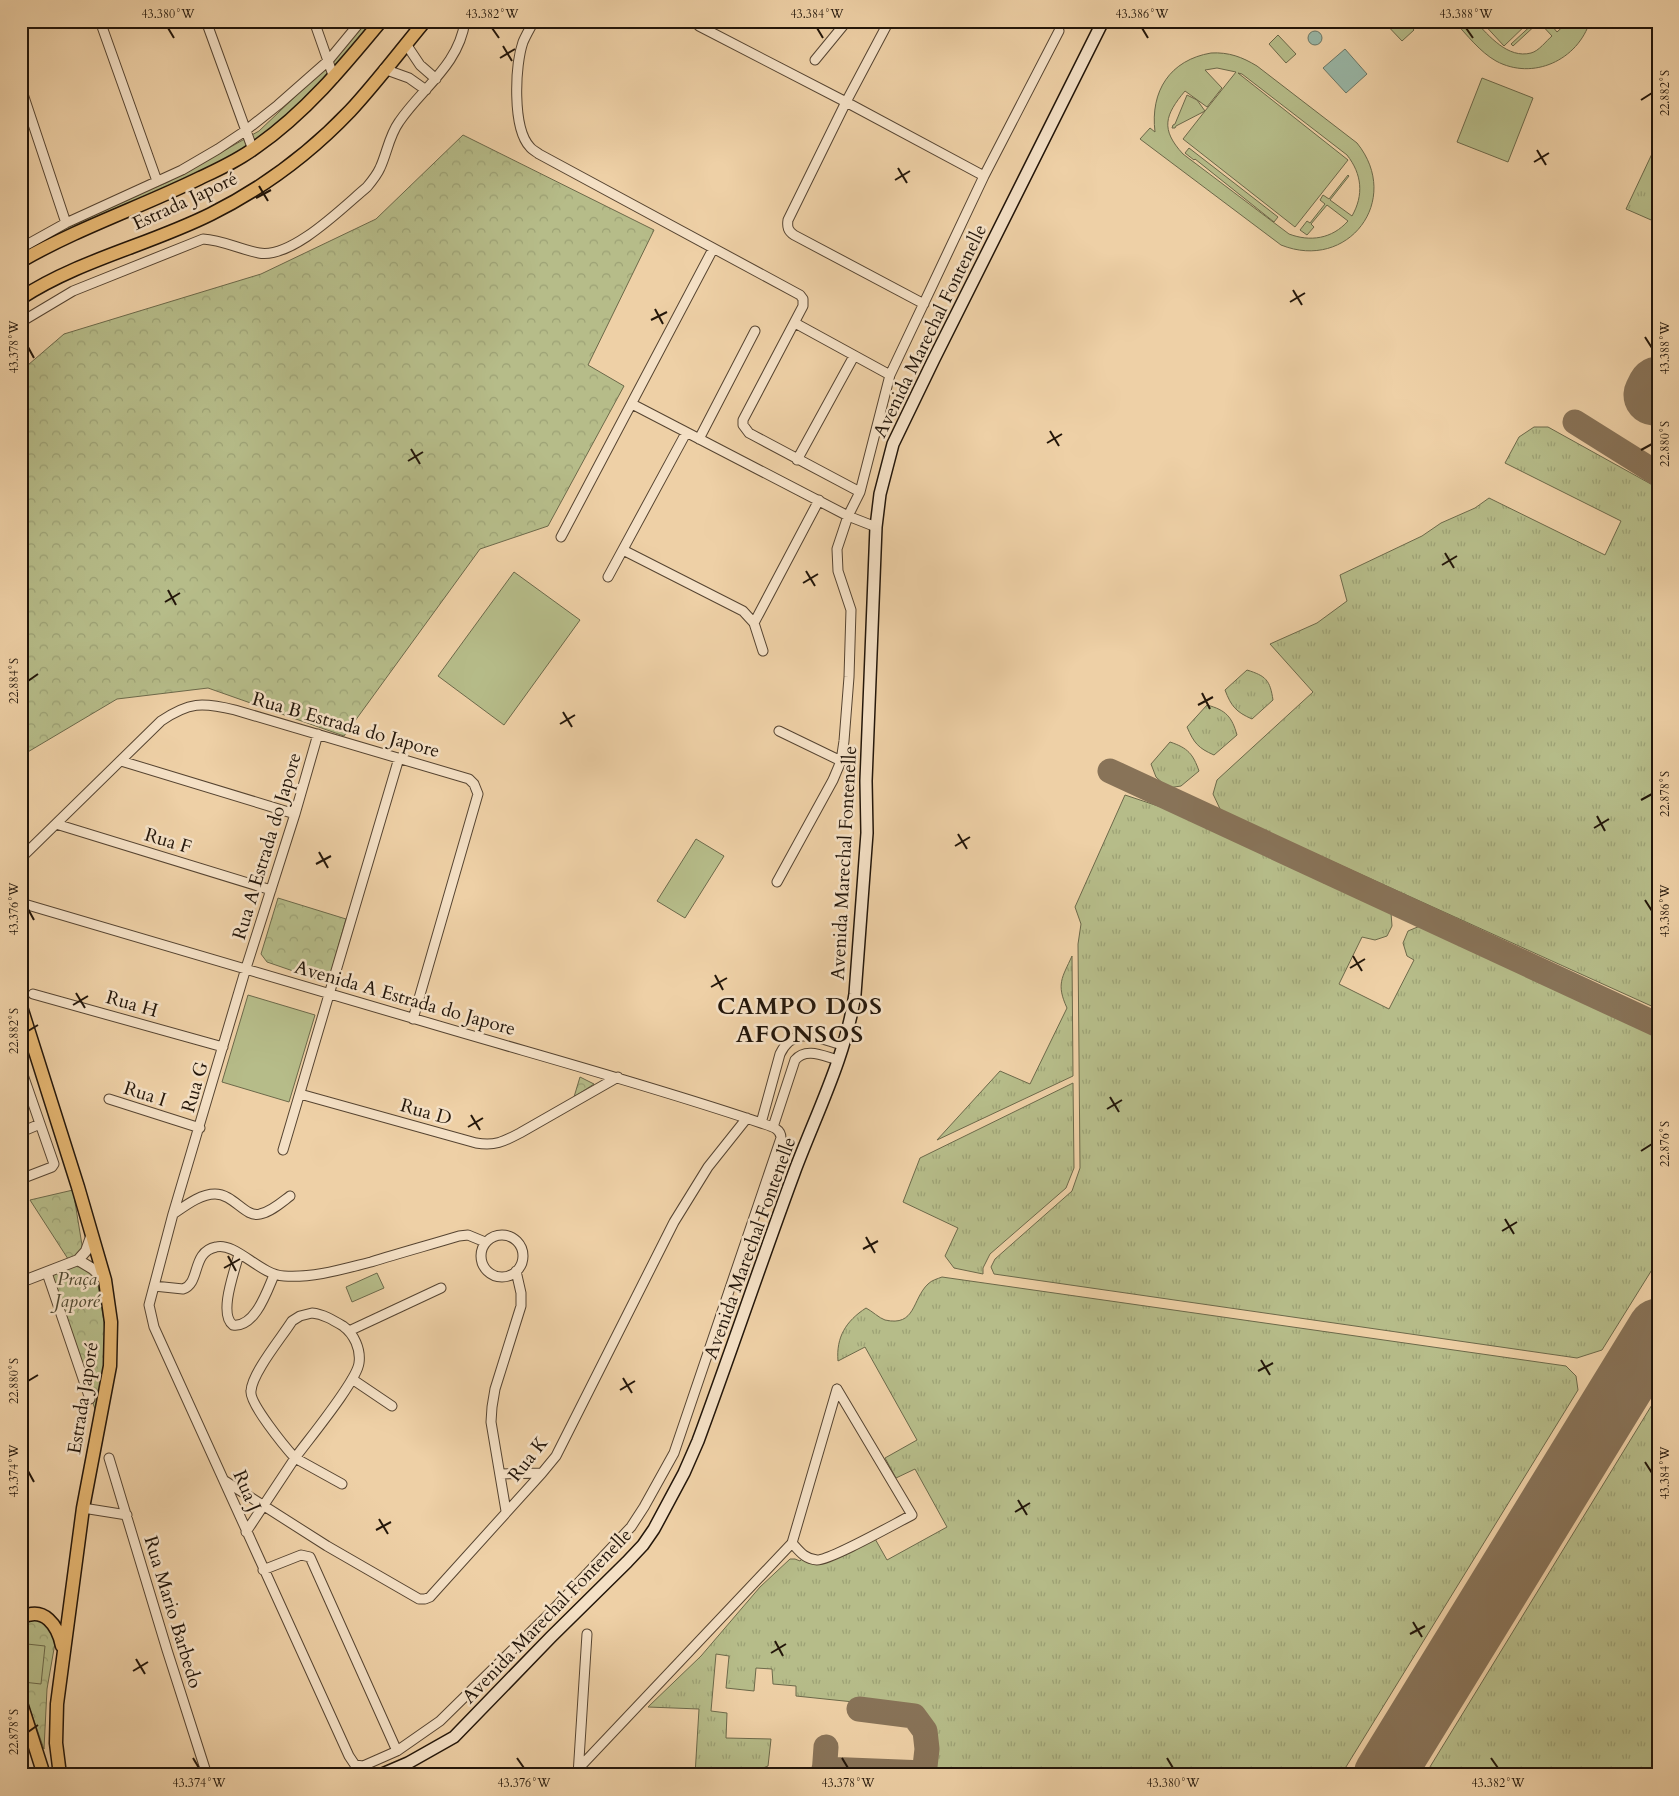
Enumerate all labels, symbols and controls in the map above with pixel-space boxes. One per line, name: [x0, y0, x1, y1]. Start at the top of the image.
text: 43.380°W: [141, 6, 195, 22]
text: 43.382°W: [465, 6, 519, 22]
text: 43.384°W: [790, 6, 844, 22]
text: 43.386°W: [1115, 6, 1169, 22]
text: 43.388°W: [1439, 6, 1493, 22]
text: 22.882°S: [1657, 70, 1673, 116]
street label: Estrada Japoré: [128, 165, 242, 237]
street label: Avenida Marechal Fontenelle: [867, 220, 993, 442]
text: 43.378°W: [6, 320, 22, 374]
text: 43.388°W: [1657, 321, 1673, 375]
text: 22.880°S: [1657, 421, 1673, 467]
text: 22.884°S: [6, 658, 22, 704]
street label: Rua B Estrada do Japore: [249, 686, 443, 764]
street label: Avenida Marechal Fontenelle: [825, 745, 863, 981]
street label: Rua A Estrada do Japore: [226, 749, 308, 943]
text: 22.878°S: [1657, 771, 1673, 817]
street label: Rua F: [141, 822, 195, 860]
text: 43.376°W: [6, 882, 22, 936]
text: 43.386°W: [1657, 884, 1673, 938]
street label: Avenida A Estrada do Japore: [292, 954, 518, 1042]
street label: Rua H: [103, 984, 161, 1024]
district label: CAMPO DOS AFONSOS: [717, 990, 883, 1051]
text: 22.882°S: [6, 1008, 22, 1054]
street label: Rua G: [175, 1058, 215, 1116]
street label: Rua I: [120, 1075, 170, 1113]
street label: Rua D: [397, 1092, 455, 1132]
text: 22.876°S: [1657, 1121, 1673, 1167]
street label: Avenida Marechal Fontenelle: [698, 1133, 802, 1363]
park label: Praça Japoré: [50, 1266, 102, 1314]
street label: Estrada Japoré: [61, 1340, 105, 1456]
text: 22.880°S: [6, 1358, 22, 1404]
street label: Rua K: [502, 1430, 554, 1487]
text: 43.374°W: [6, 1444, 22, 1498]
text: 43.384°W: [1657, 1446, 1673, 1500]
street label: Rua J: [227, 1466, 267, 1516]
street label: Avenida Marechal Fontenelle: [456, 1523, 638, 1709]
street label: Rua Mario Barbedo: [137, 1533, 209, 1691]
text: 22.878°S: [6, 1709, 22, 1755]
text: 43.374°W: [172, 1775, 226, 1791]
text: 43.376°W: [497, 1775, 551, 1791]
text: 43.378°W: [821, 1775, 875, 1791]
text: 43.380°W: [1146, 1775, 1200, 1791]
text: 43.382°W: [1471, 1775, 1525, 1791]

